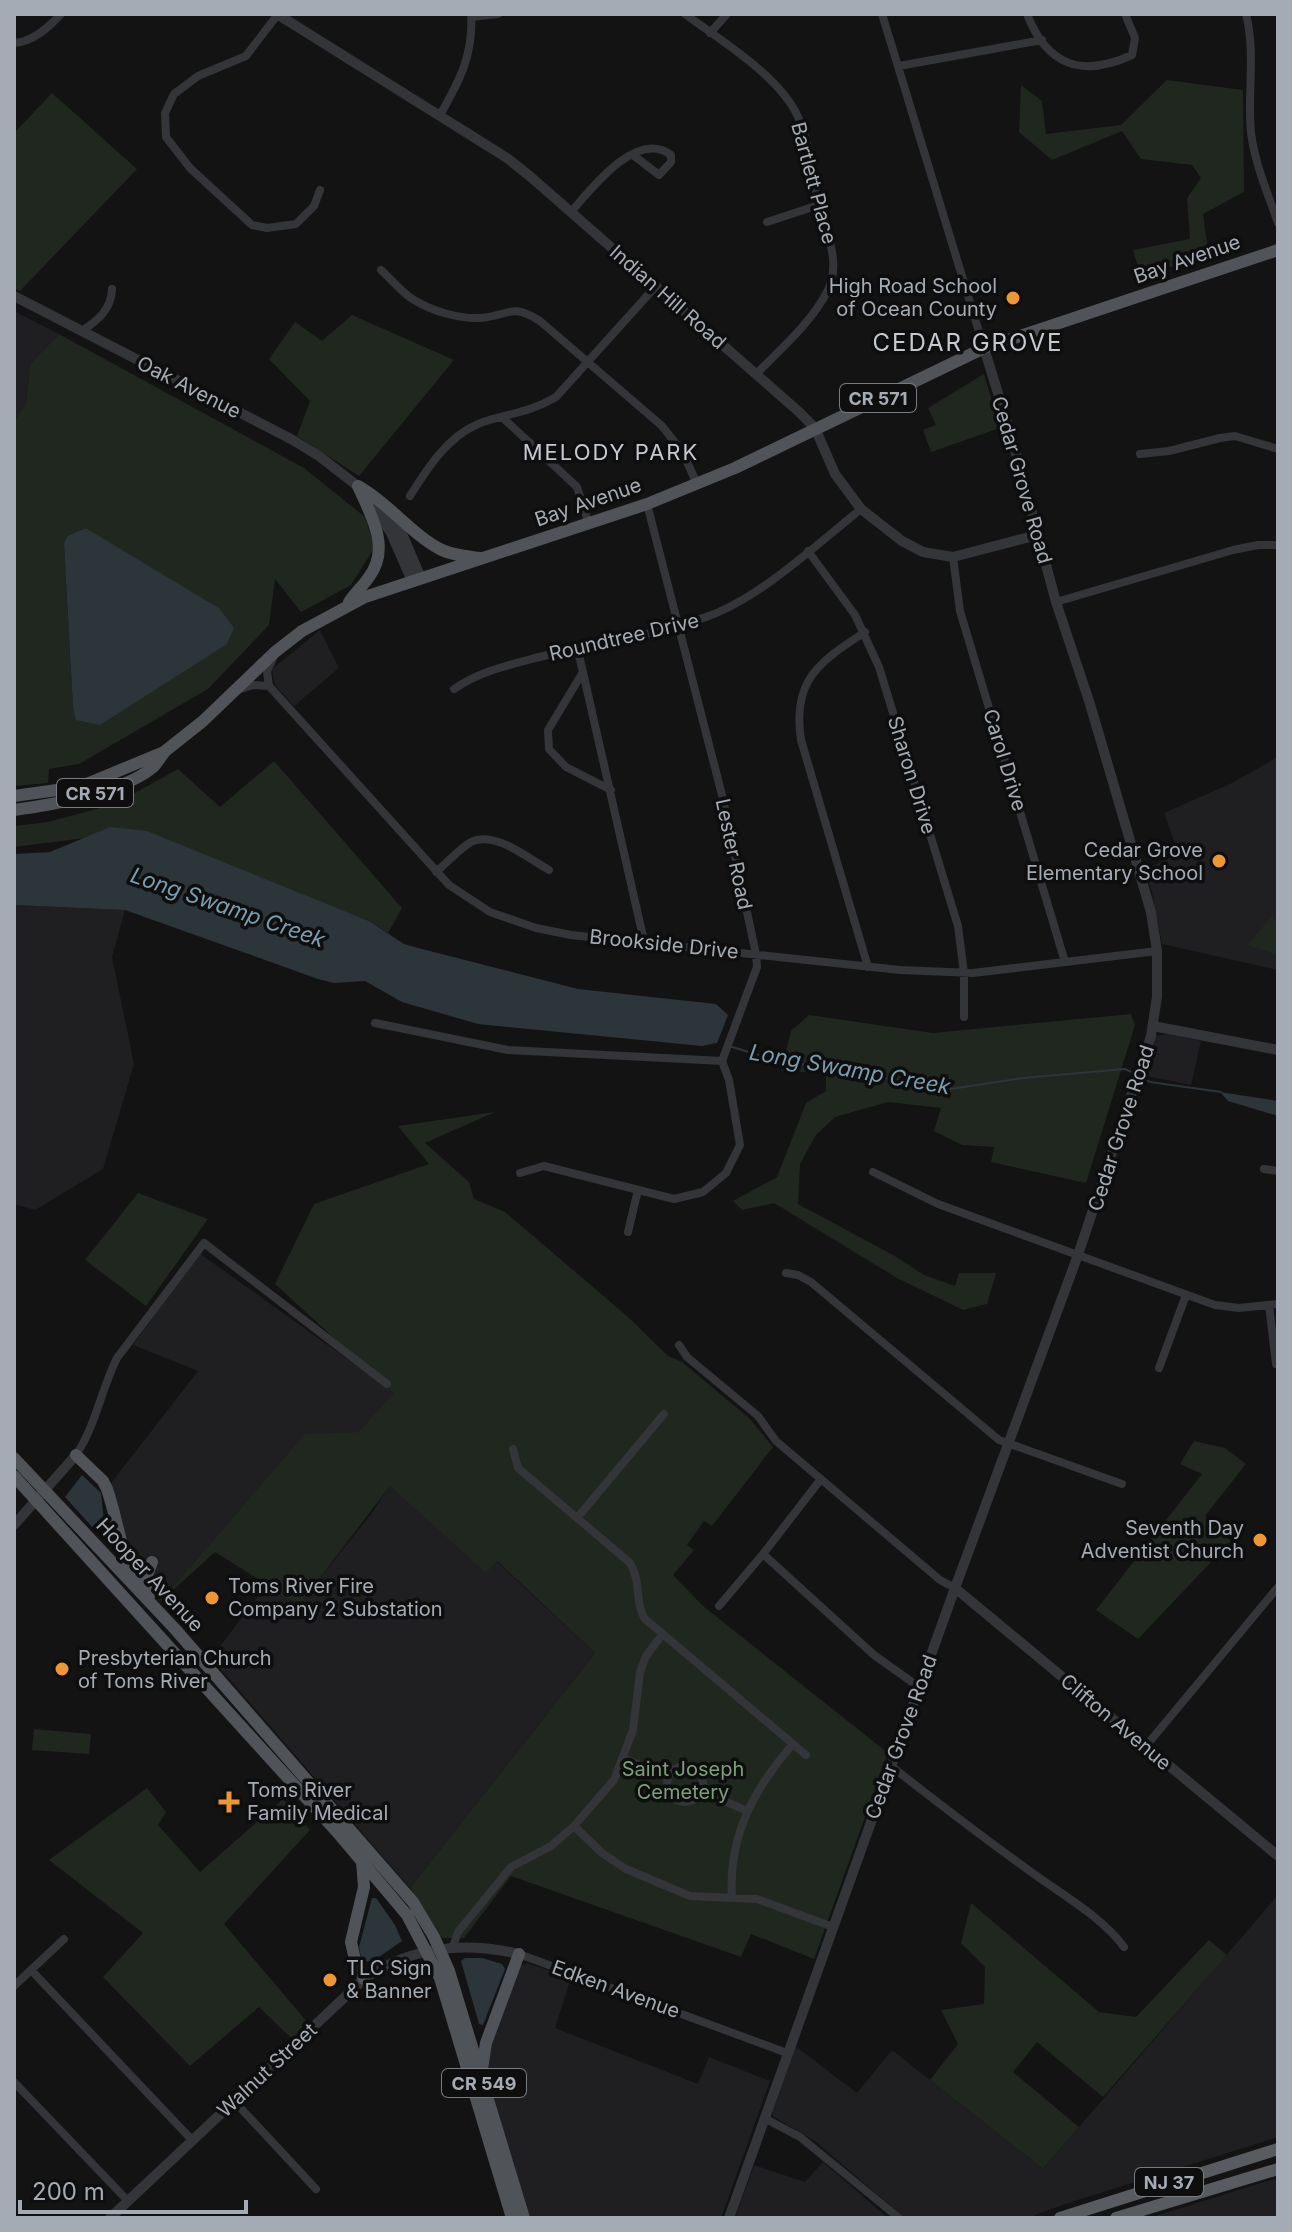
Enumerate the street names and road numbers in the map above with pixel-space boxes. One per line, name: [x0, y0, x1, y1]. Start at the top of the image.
street label: Bartlett Place: [786, 119, 842, 247]
street label: Bay Avenue: [1131, 230, 1243, 288]
street label: Indian Hill Road: [605, 240, 731, 354]
street label: Oak Avenue: [133, 351, 245, 423]
road number: CR 571: [840, 384, 916, 412]
street label: Cedar Grove Road: [987, 394, 1057, 566]
street label: Bay Avenue: [532, 473, 644, 531]
street label: Roundtree Drive: [547, 608, 701, 666]
street label: Carol Drive: [978, 706, 1032, 814]
street label: Sharon Drive: [883, 713, 941, 837]
road number: CR 571: [57, 779, 133, 807]
street label: Lester Road: [711, 796, 757, 912]
street label: Brookside Drive: [588, 924, 740, 964]
street label: Cedar Grove Road: [1083, 1042, 1159, 1214]
street label: Hooper Avenue: [91, 1513, 209, 1637]
street label: Cedar Grove Road: [860, 1652, 942, 1822]
street label: Clifton Avenue: [1056, 1669, 1176, 1775]
street label: Edken Avenue: [549, 1955, 683, 2023]
street label: Walnut Street: [212, 2018, 322, 2122]
road number: CR 549: [442, 2069, 526, 2097]
road number: NJ 37: [1135, 2168, 1203, 2196]

